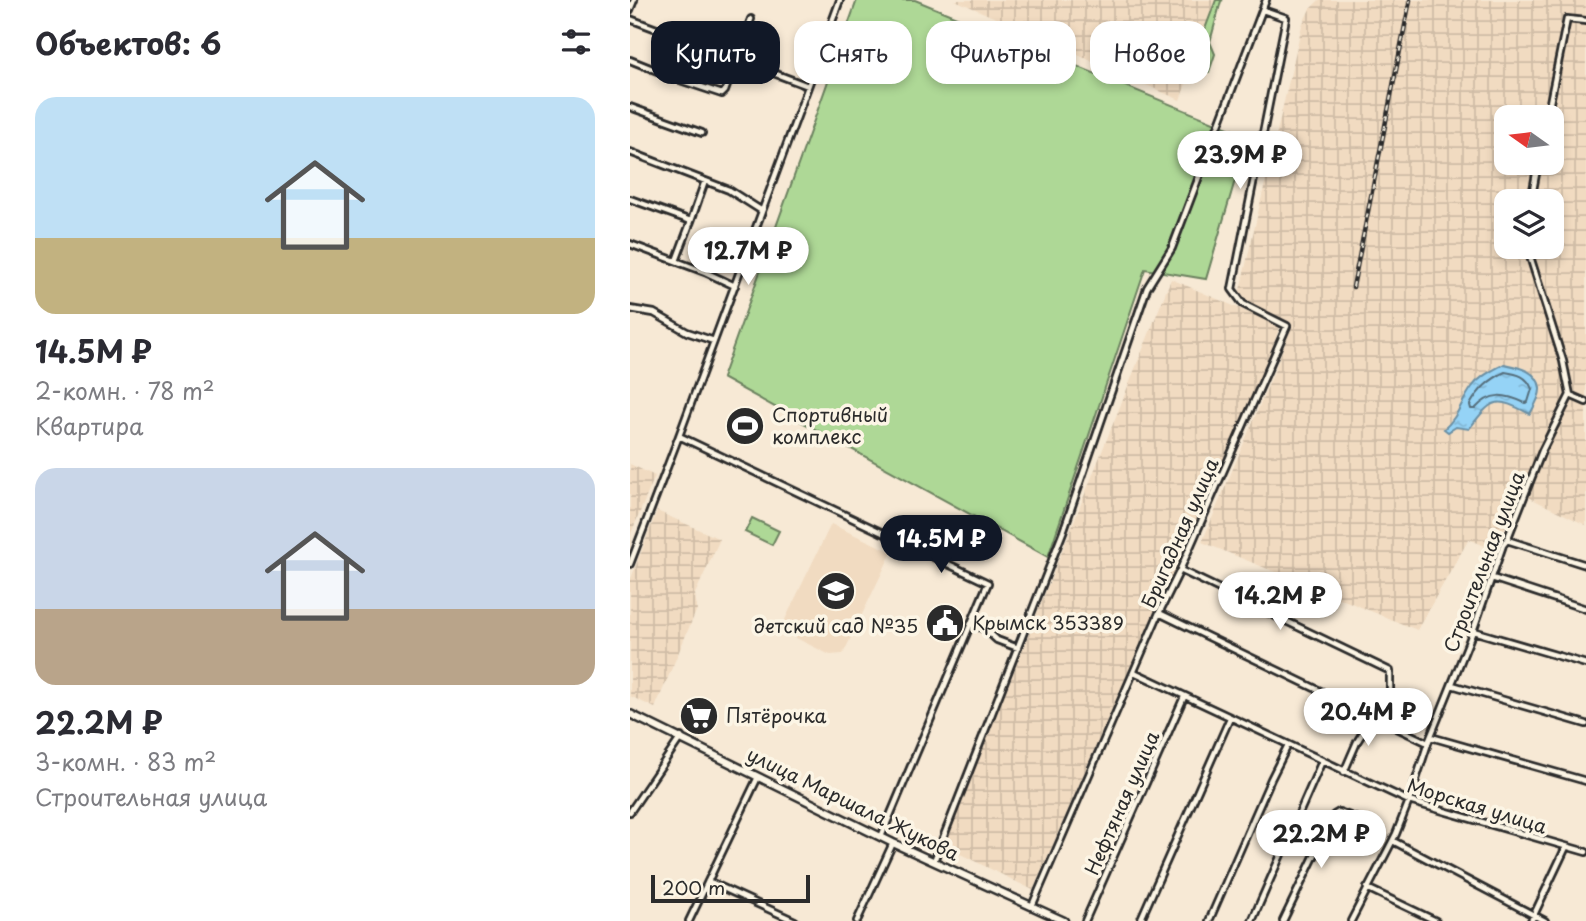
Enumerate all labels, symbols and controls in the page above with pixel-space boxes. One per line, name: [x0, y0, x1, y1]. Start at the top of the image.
text: Объектов: 6: [35, 20, 221, 65]
chip: Купить: [651, 21, 780, 84]
chip: Снять: [794, 21, 912, 84]
chip: Фильтры: [926, 21, 1076, 84]
chip: Новое: [1090, 21, 1210, 84]
icon: filters: [557, 23, 595, 61]
north arrow: [1494, 105, 1564, 175]
map controls: [1494, 105, 1564, 259]
pin: 23.9M ₽: [1175, 132, 1305, 191]
text: 23.9M ₽: [1193, 136, 1287, 171]
icon: home: [252, 142, 378, 268]
button: layers: [1494, 189, 1564, 259]
pin: 12.7M ₽: [683, 228, 813, 287]
text: 12.7M ₽: [704, 232, 792, 267]
text: 14.5M ₽: [35, 328, 152, 373]
text: 2-комн. · 78 m²: [35, 373, 215, 408]
place label: Спортивный комплекс: [772, 400, 888, 450]
sports icon: Спортивный комплекс: [724, 405, 766, 447]
text: Квартира: [35, 408, 143, 443]
street label: Бригадная улица: [1134, 453, 1225, 612]
street label: Строительная улица: [1436, 467, 1531, 656]
icon: home: [252, 513, 378, 639]
pin: 14.5M ₽: [876, 516, 1006, 575]
text: 14.5M ₽: [896, 520, 986, 555]
school or university icon: детский сад №35: [815, 570, 857, 612]
pin: 14.2M ₽: [1215, 572, 1345, 632]
text: 14.2M ₽: [1234, 577, 1326, 612]
public building icon: Крымск 353389: [924, 602, 966, 644]
place label: Крымск 353389: [972, 608, 1124, 636]
place label: детский сад №35: [754, 611, 918, 639]
pin: 20.4M ₽: [1303, 688, 1433, 748]
text: 20.4M ₽: [1320, 693, 1416, 728]
supermarket icon: Пятёрочка: [678, 695, 720, 737]
text: 22.2M ₽: [35, 699, 163, 744]
place label: Пятёрочка: [726, 701, 827, 729]
street label: Нефтяная улица: [1077, 726, 1165, 879]
street label: улица Маршала Жукова: [743, 739, 964, 867]
text: 3-комн. · 83 m²: [35, 744, 216, 779]
street label: Морская улица: [1404, 770, 1551, 840]
text: Строительная улица: [35, 779, 267, 814]
pin: 22.2M ₽: [1256, 810, 1386, 870]
text: 22.2M ₽: [1272, 815, 1370, 850]
scale bar: [651, 872, 810, 904]
text: 200 m: [662, 873, 725, 901]

